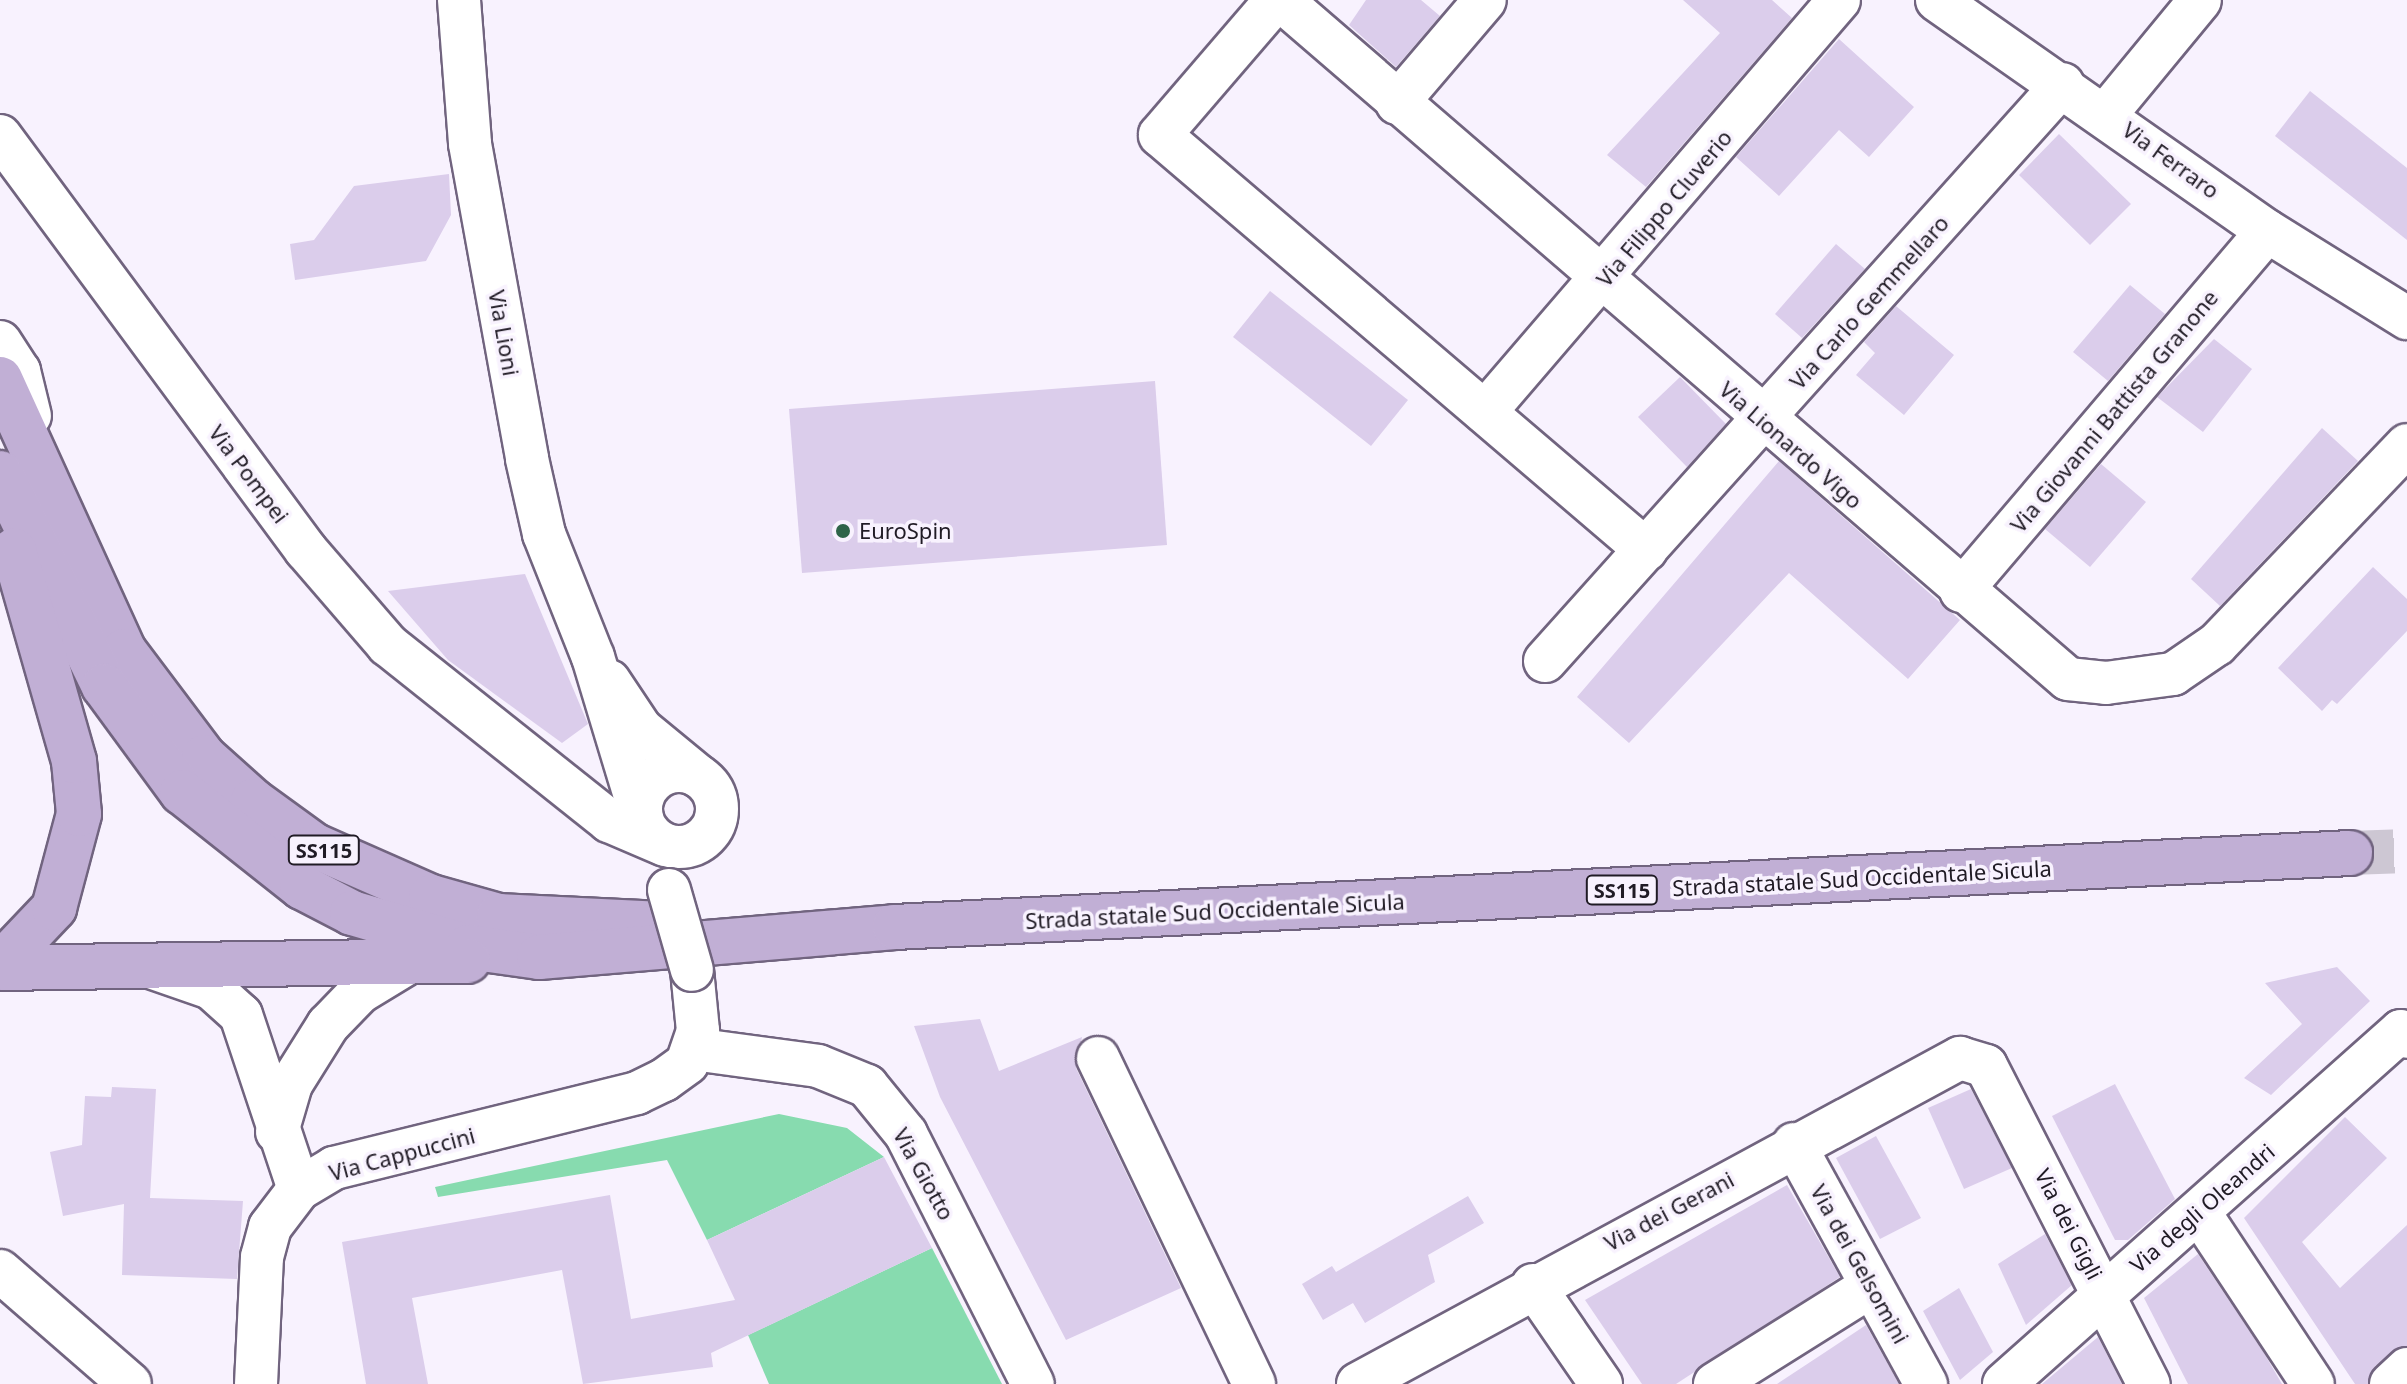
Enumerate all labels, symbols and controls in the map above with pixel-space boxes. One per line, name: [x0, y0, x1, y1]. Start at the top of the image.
street label: Via Ferraro: [2118, 116, 2224, 204]
street label: Via Filippo Cluverio: [1591, 124, 1737, 292]
street label: Via Carlo Gemmellaro: [1784, 210, 1954, 394]
street label: Via Giovanni Battista Granone: [2005, 284, 2223, 538]
street label: Via Lioni: [483, 288, 525, 378]
street label: Via Lionardo Vigo: [1714, 376, 1868, 514]
street label: Via Pompei: [204, 420, 294, 528]
place label: EuroSpin: [859, 518, 952, 544]
marker: EuroSpin: [834, 522, 852, 540]
road number: SS115: [286, 834, 362, 866]
street label: Strada statale Sud Occidentale Sicula: [1672, 855, 2052, 901]
road number: SS115: [1584, 874, 1660, 906]
street label: Strada statale Sud Occidentale Sicula: [1025, 888, 1405, 934]
street label: Via Cappuccini: [326, 1122, 478, 1186]
street label: Via Giotto: [888, 1123, 960, 1225]
street label: Via degli Oleandri: [2124, 1138, 2280, 1278]
street label: Via dei Gigli: [2030, 1164, 2108, 1284]
street label: Via dei Gerani: [1600, 1166, 1738, 1256]
street label: Via dei Gelsomini: [1805, 1180, 1915, 1348]

